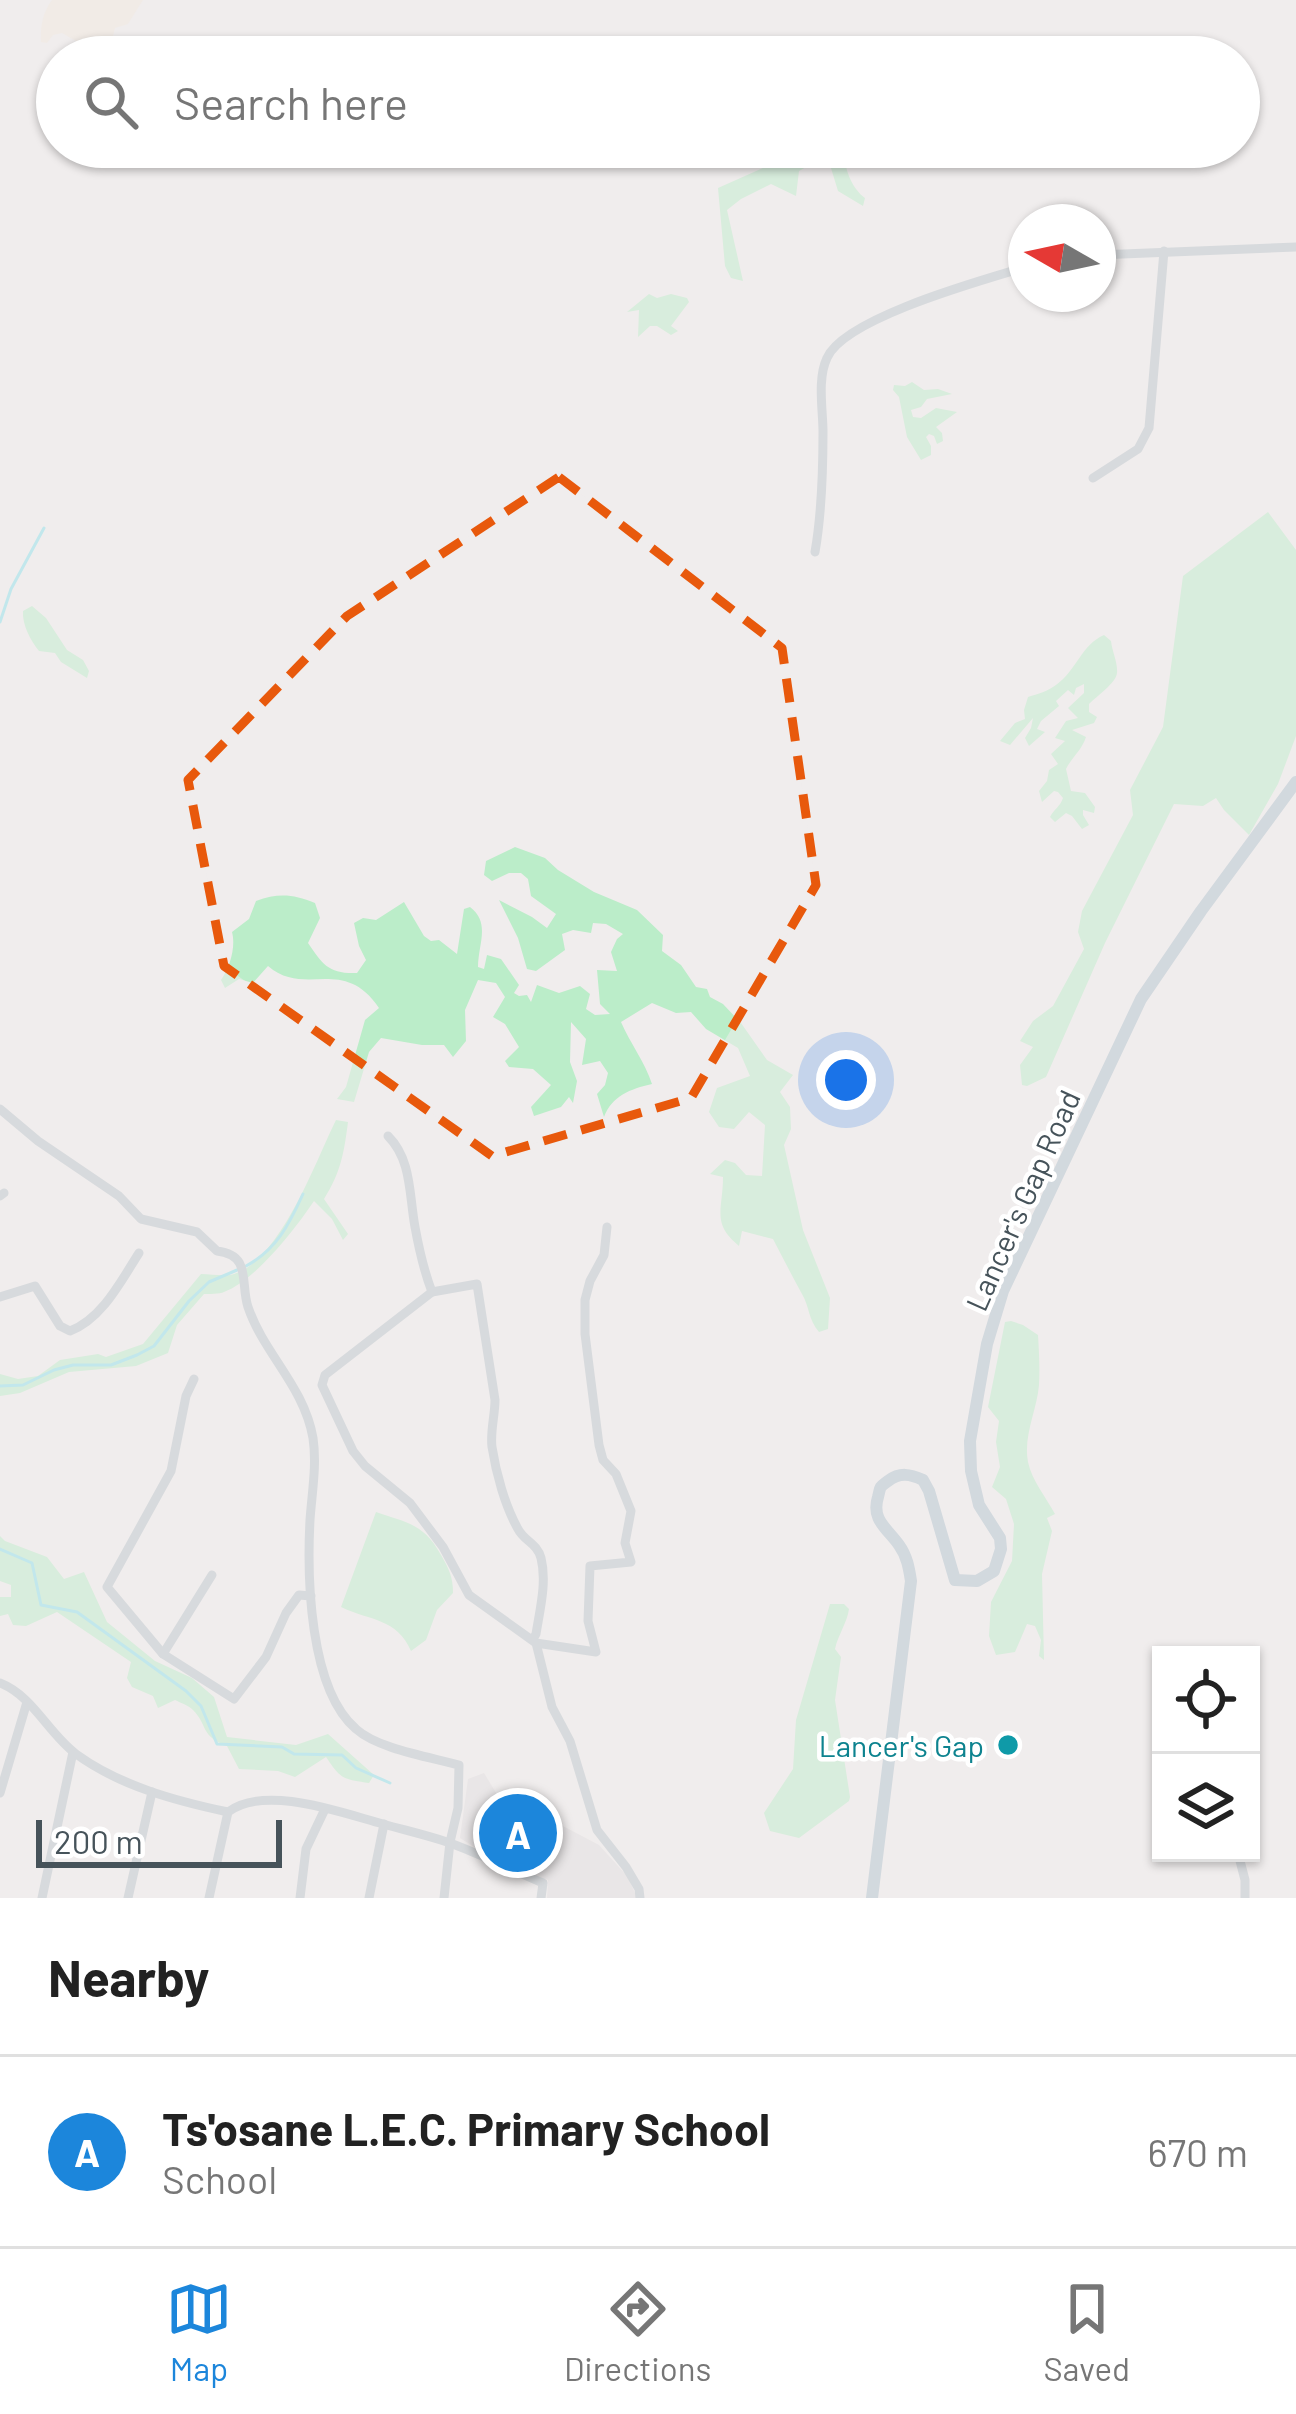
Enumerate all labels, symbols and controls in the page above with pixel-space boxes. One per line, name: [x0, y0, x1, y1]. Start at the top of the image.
search box: [36, 36, 1260, 168]
icon: search: [78, 69, 144, 135]
text: Search here: [174, 75, 408, 129]
north arrow: [1008, 204, 1116, 312]
your location: [816, 1050, 876, 1110]
street label: Lancer's Gap Road: [957, 1084, 1087, 1316]
map controls: [1152, 1646, 1260, 1862]
button: locate: [1152, 1646, 1260, 1754]
place label: Lancer's Gap: [819, 1727, 984, 1763]
marker: Lancer's Gap: [995, 1732, 1021, 1758]
button: layers: [1152, 1754, 1260, 1862]
pin: A: [479, 1788, 557, 1878]
scale bar: [36, 1814, 282, 1867]
text: 200 m: [54, 1821, 143, 1861]
text: Nearby: [48, 1946, 209, 2007]
text: Ts'osane L.E.C. Primary School: [162, 2101, 770, 2155]
text: A: [74, 2128, 100, 2175]
text: 670 m: [1147, 2128, 1248, 2175]
text: School: [162, 2155, 277, 2202]
tab: Map: [166, 2276, 232, 2388]
tab: Directions: [564, 2276, 711, 2388]
tab: Saved: [1043, 2276, 1130, 2388]

